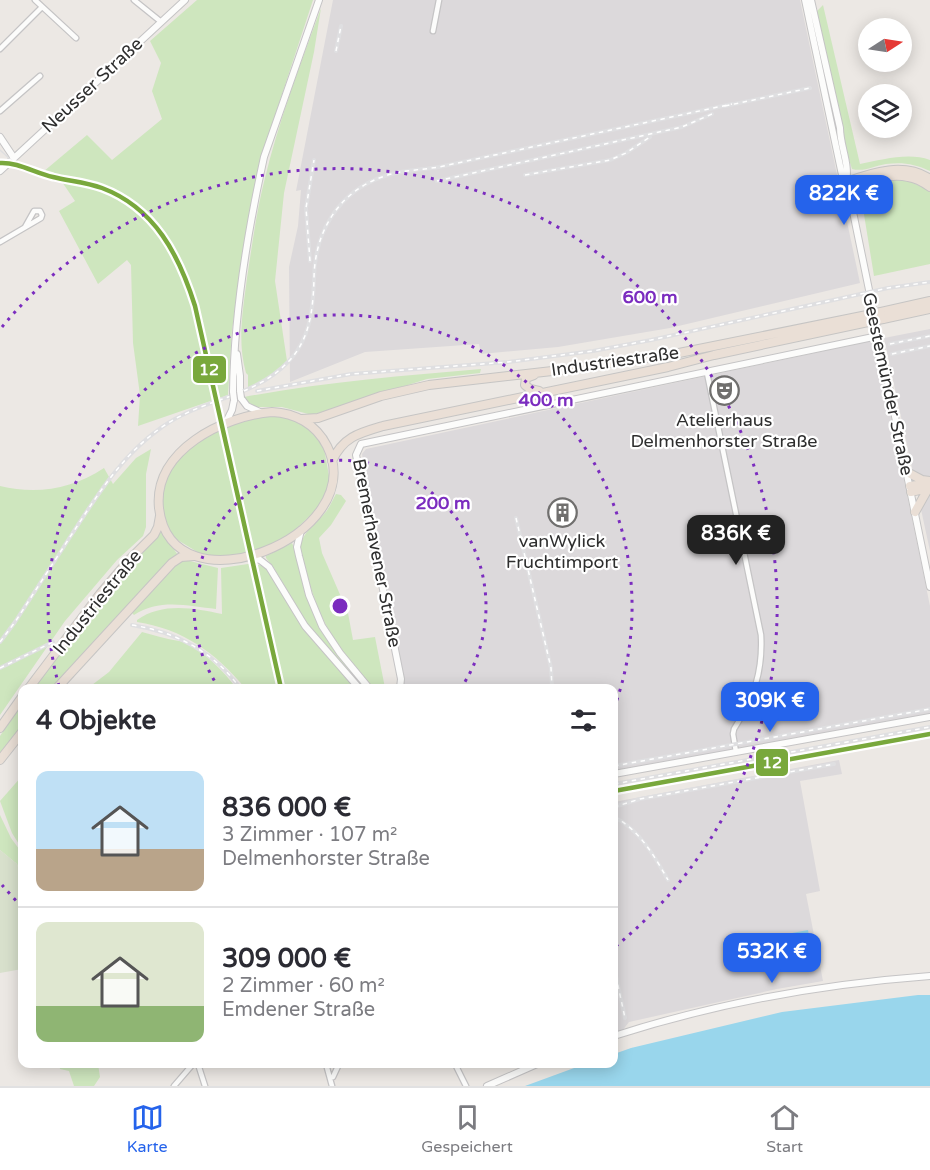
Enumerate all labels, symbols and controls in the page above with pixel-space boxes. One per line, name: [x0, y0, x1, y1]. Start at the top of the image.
north arrow: [858, 18, 912, 72]
map controls: [858, 18, 912, 138]
street label: Neusser Straße: [37, 33, 147, 137]
button: layers: [858, 84, 912, 138]
pin: 822K €: [795, 175, 893, 226]
text: 822K €: [809, 182, 879, 206]
text: 600 m: [622, 286, 678, 308]
street label: Geestemünder Straße: [858, 290, 918, 478]
street label: Industriestraße: [550, 341, 680, 381]
line badge: 12: [192, 355, 227, 384]
text: 12: [199, 360, 219, 380]
theatre icon: Atelierhaus Delmenhorster Straße: [708, 375, 740, 407]
text: 400 m: [518, 389, 574, 411]
place label: Atelierhaus Delmenhorster Straße: [630, 409, 818, 452]
street label: Bremerhavener Straße: [348, 457, 406, 649]
text: 200 m: [415, 492, 471, 514]
building icon: vanWylick Fruchtimport: [546, 496, 578, 528]
pin: 836K €: [687, 515, 785, 566]
text: 836K €: [701, 522, 771, 546]
place label: vanWylick Fruchtimport: [506, 530, 618, 573]
street label: Industriestraße: [48, 545, 146, 659]
centre of rings: [330, 596, 350, 616]
pin: 309K €: [721, 682, 819, 733]
text: 309K €: [735, 689, 805, 713]
icon: filters: [567, 704, 600, 737]
text: 4 Objekte: [36, 705, 156, 736]
line badge: 12: [755, 748, 789, 777]
text: 12: [762, 753, 782, 773]
text: 836 000 €: [222, 792, 351, 823]
icon: home: [84, 795, 156, 867]
text: 3 Zimmer · 107 m²: [222, 823, 397, 847]
text: Delmenhorster Straße: [222, 847, 430, 871]
pin: 532K €: [723, 933, 821, 984]
text: 532K €: [737, 940, 807, 964]
text: 309 000 €: [222, 943, 351, 974]
icon: home: [84, 946, 156, 1018]
text: 2 Zimmer · 60 m²: [222, 974, 385, 998]
text: Emdener Straße: [222, 998, 375, 1022]
tab: Karte: [127, 1101, 168, 1157]
tab: Gespeichert: [421, 1101, 513, 1157]
tab: Start: [766, 1101, 803, 1157]

